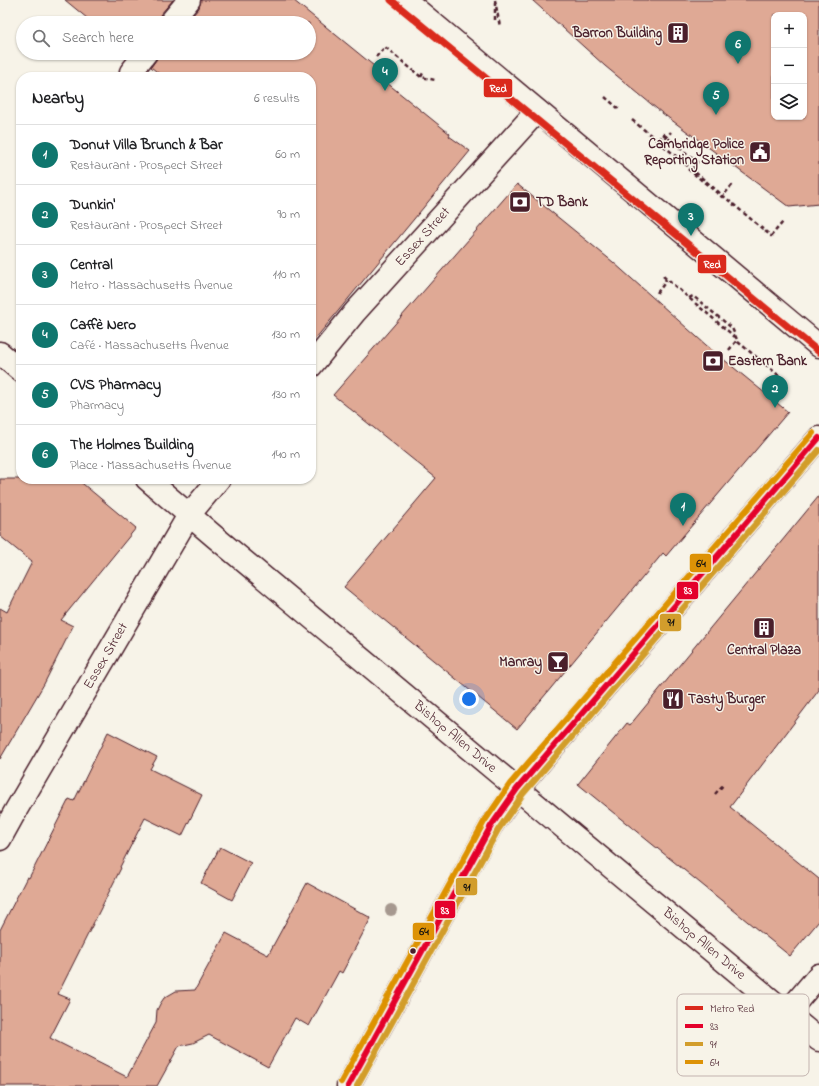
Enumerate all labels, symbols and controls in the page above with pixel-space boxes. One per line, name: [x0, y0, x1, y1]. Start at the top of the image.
map controls: [771, 12, 807, 120]
button: +: [771, 12, 807, 48]
search box: [16, 16, 316, 60]
building icon: Barron Building: [665, 20, 691, 46]
place label: Barron Building: [572, 23, 663, 46]
icon: search: [30, 27, 52, 49]
text: Search here: [62, 27, 134, 49]
pin: 6: [725, 31, 751, 64]
button: −: [771, 48, 807, 84]
pin: 4: [372, 58, 398, 91]
line badge: Red: [483, 78, 513, 98]
text: Red: [488, 81, 507, 97]
pin: 5: [703, 82, 729, 115]
button: layers: [771, 84, 807, 120]
text: Nearby: [32, 86, 84, 111]
text: 6 results: [254, 89, 300, 108]
text: Donut Villa Brunch & Bar: [70, 134, 223, 156]
place label: Cambridge Police Reporting Station: [643, 134, 745, 173]
public building icon: Cambridge Police Reporting Station: [747, 139, 773, 165]
text: 1: [43, 145, 47, 164]
text: 60 m: [275, 145, 300, 164]
text: Restaurant · Prospect Street: [70, 156, 223, 175]
bank icon: TD Bank: [507, 189, 533, 215]
place label: TD Bank: [536, 192, 589, 213]
text: Dunkin': [70, 194, 115, 216]
street label: Essex Street: [390, 202, 456, 272]
pin: 3: [678, 203, 704, 236]
text: 2: [42, 205, 48, 224]
text: 90 m: [277, 205, 300, 224]
text: Restaurant · Prospect Street: [70, 216, 223, 235]
text: Central: [70, 254, 113, 276]
line badge: Red: [697, 254, 727, 274]
text: Red: [702, 257, 721, 273]
text: 3: [42, 265, 48, 284]
text: 110 m: [273, 265, 300, 284]
text: Metro · Massachusetts Avenue: [70, 276, 233, 295]
text: Caffè Nero: [70, 314, 136, 336]
text: 4: [42, 325, 48, 344]
text: 130 m: [272, 325, 300, 344]
text: Café · Massachusetts Avenue: [70, 336, 229, 355]
bank icon: Eastern Bank: [700, 348, 726, 374]
place label: Eastern Bank: [728, 351, 808, 372]
text: CVS Pharmacy: [70, 374, 161, 396]
pin: 2: [762, 375, 788, 408]
text: 5: [41, 385, 49, 404]
text: 130 m: [272, 385, 300, 404]
text: Pharmacy: [70, 396, 124, 415]
text: The Holmes Building: [70, 434, 194, 456]
text: 6: [42, 445, 48, 464]
text: 140 m: [272, 445, 300, 464]
text: Place · Massachusetts Avenue: [70, 456, 231, 475]
pin: 1: [670, 493, 696, 526]
line badge: 64: [689, 553, 712, 573]
text: 64: [695, 556, 706, 572]
line badge: 83: [676, 581, 699, 600]
text: 83: [683, 583, 693, 599]
line badge: 91: [659, 613, 682, 632]
text: 91: [667, 615, 675, 631]
building icon: Central Plaza: [751, 615, 777, 641]
street label: Essex Street: [78, 618, 134, 693]
place label: Central Plaza: [727, 640, 801, 661]
bar icon: Manray: [545, 649, 571, 675]
place label: Manray: [499, 652, 542, 675]
restaurant icon: Tasty Burger: [660, 686, 686, 712]
your location: [459, 689, 479, 709]
place label: Tasty Burger: [688, 689, 766, 712]
street label: Bishop Allen Drive: [408, 695, 502, 779]
line badge: 91: [455, 877, 478, 896]
text: 91: [463, 880, 471, 896]
line badge: 83: [434, 900, 456, 919]
street label: Bishop Allen Drive: [657, 902, 751, 986]
text: 83: [440, 903, 450, 919]
line badge: 64: [412, 922, 435, 941]
text: 64: [418, 924, 429, 940]
unlabelled marker: [408, 946, 418, 956]
legend: [677, 994, 809, 1076]
text: Metro Red: [710, 1001, 754, 1017]
text: 83: [710, 1019, 719, 1035]
text: 91: [710, 1037, 717, 1053]
text: 64: [710, 1055, 720, 1071]

